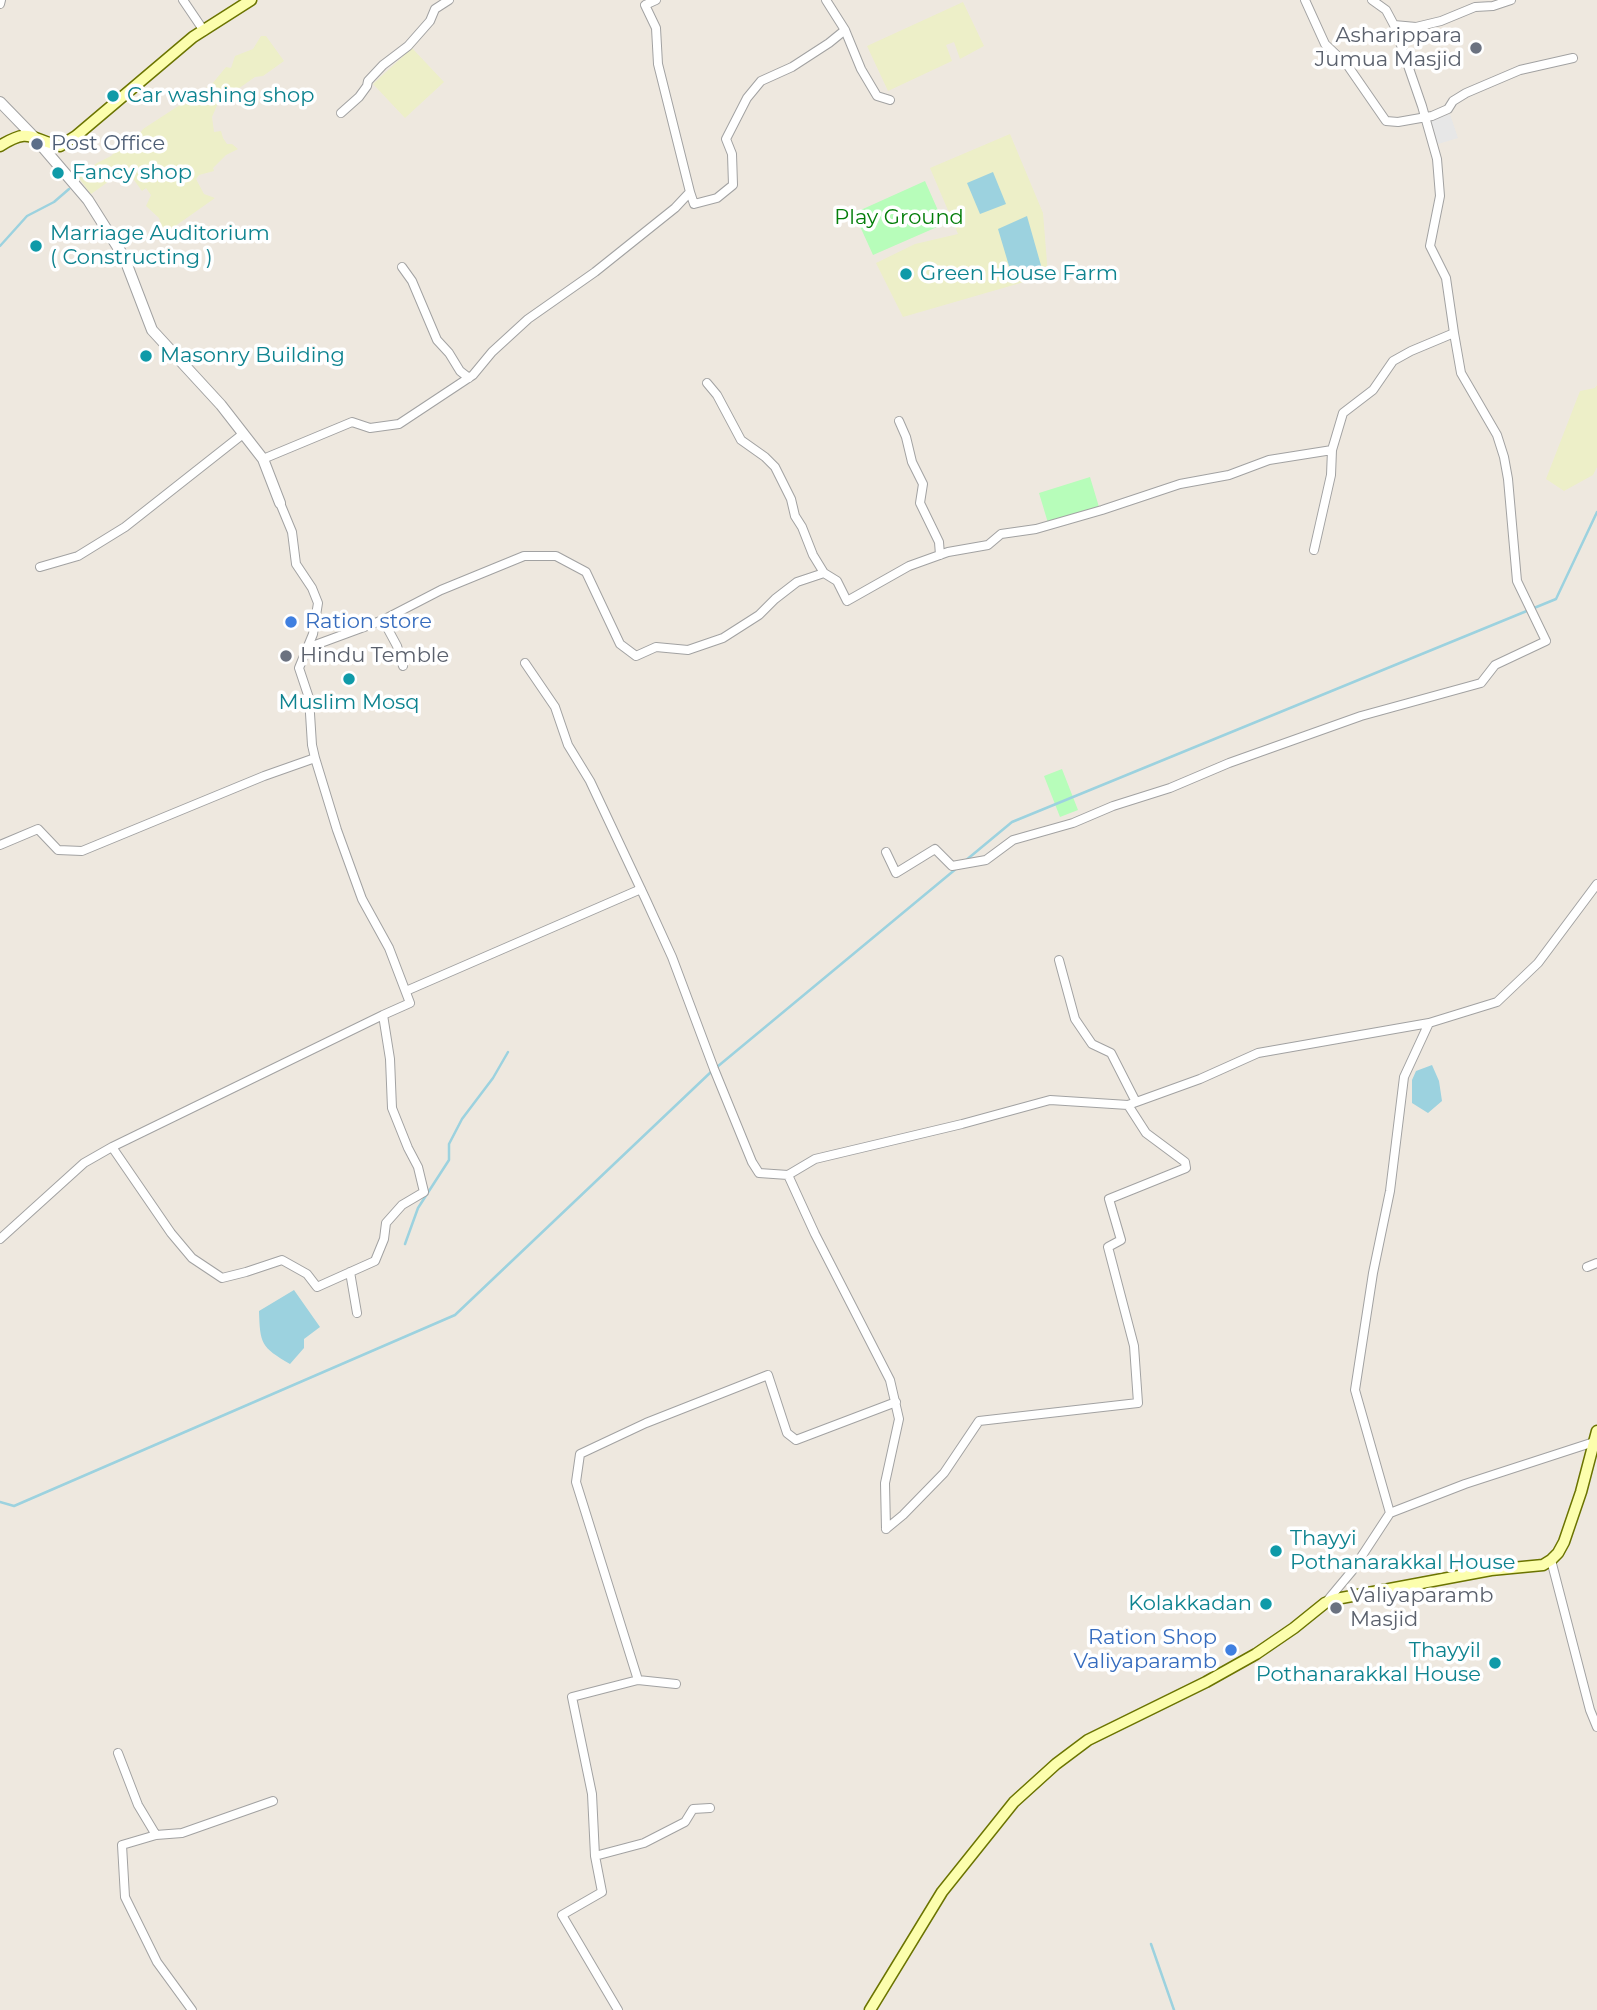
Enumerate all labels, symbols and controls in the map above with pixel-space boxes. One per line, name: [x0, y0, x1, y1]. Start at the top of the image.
place label: Asharippara Jumua Masjid: [1315, 23, 1462, 73]
marker: Asharippara Jumua Masjid: [1468, 40, 1484, 56]
place label: Car washing shop: [127, 83, 315, 109]
marker: Car washing shop: [105, 88, 121, 104]
place label: Post Office: [51, 131, 165, 157]
marker: Post Office: [29, 136, 45, 152]
place label: Fancy shop: [72, 160, 192, 186]
marker: Fancy shop: [50, 165, 66, 181]
park label: Play Ground: [834, 205, 964, 231]
place label: Marriage Auditorium ( Constructing ): [50, 221, 270, 271]
marker: Marriage Auditorium ( Constructing ): [28, 238, 44, 254]
place label: Green House Farm: [920, 261, 1118, 287]
marker: Green House Farm: [898, 266, 914, 282]
place label: Masonry Building: [160, 343, 345, 369]
marker: Masonry Building: [138, 348, 154, 364]
place label: Ration store: [305, 609, 432, 635]
marker: Ration store: [283, 614, 299, 630]
place label: Hindu Temble: [300, 643, 449, 669]
marker: Hindu Temble: [278, 648, 294, 664]
marker: Muslim Mosq: [341, 671, 357, 687]
place label: Muslim Mosq: [278, 690, 420, 716]
place label: Thayyi Pothanarakkal House: [1290, 1526, 1515, 1576]
marker: Thayyi Pothanarakkal House: [1268, 1543, 1284, 1559]
place label: Valiyaparamb Masjid: [1350, 1583, 1493, 1633]
place label: Kolakkadan: [1128, 1591, 1252, 1617]
marker: Kolakkadan: [1258, 1596, 1274, 1612]
marker: Valiyaparamb Masjid: [1328, 1600, 1344, 1616]
place label: Ration Shop Valiyaparamb: [1074, 1625, 1217, 1675]
place label: Thayyil Pothanarakkal House: [1256, 1638, 1481, 1688]
marker: Ration Shop Valiyaparamb: [1223, 1642, 1239, 1658]
marker: Thayyil Pothanarakkal House: [1487, 1655, 1503, 1671]

